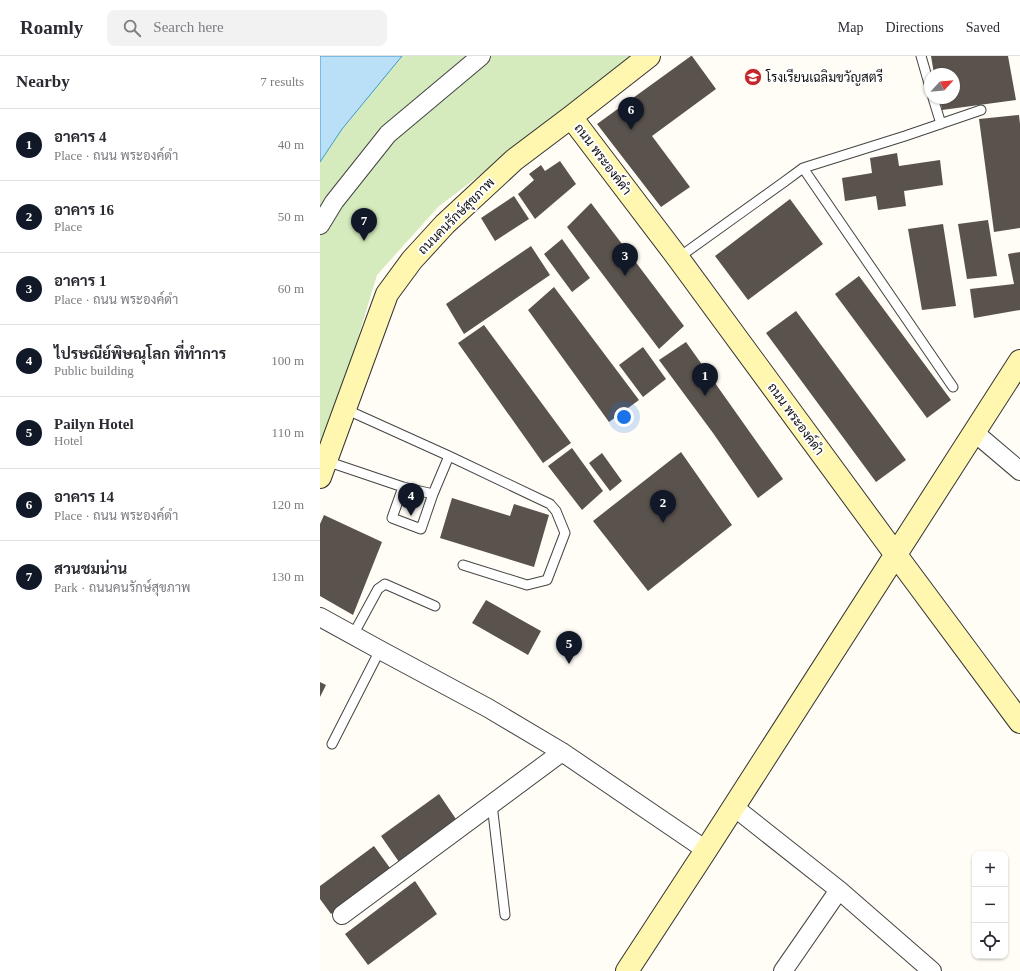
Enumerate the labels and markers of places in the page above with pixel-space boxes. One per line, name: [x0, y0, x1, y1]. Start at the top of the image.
school or university icon: โรงเรียนเฉลิมขวัญสตรี: [743, 67, 763, 87]
place label: โรงเรียนเฉลิมขวัญสตรี: [765, 68, 883, 86]
pin: 6: [618, 97, 644, 130]
pin: 7: [351, 208, 377, 241]
pin: 3: [612, 243, 638, 276]
pin: 1: [692, 363, 718, 396]
pin: 4: [398, 483, 424, 516]
pin: 2: [650, 490, 676, 523]
pin: 5: [556, 631, 582, 664]

